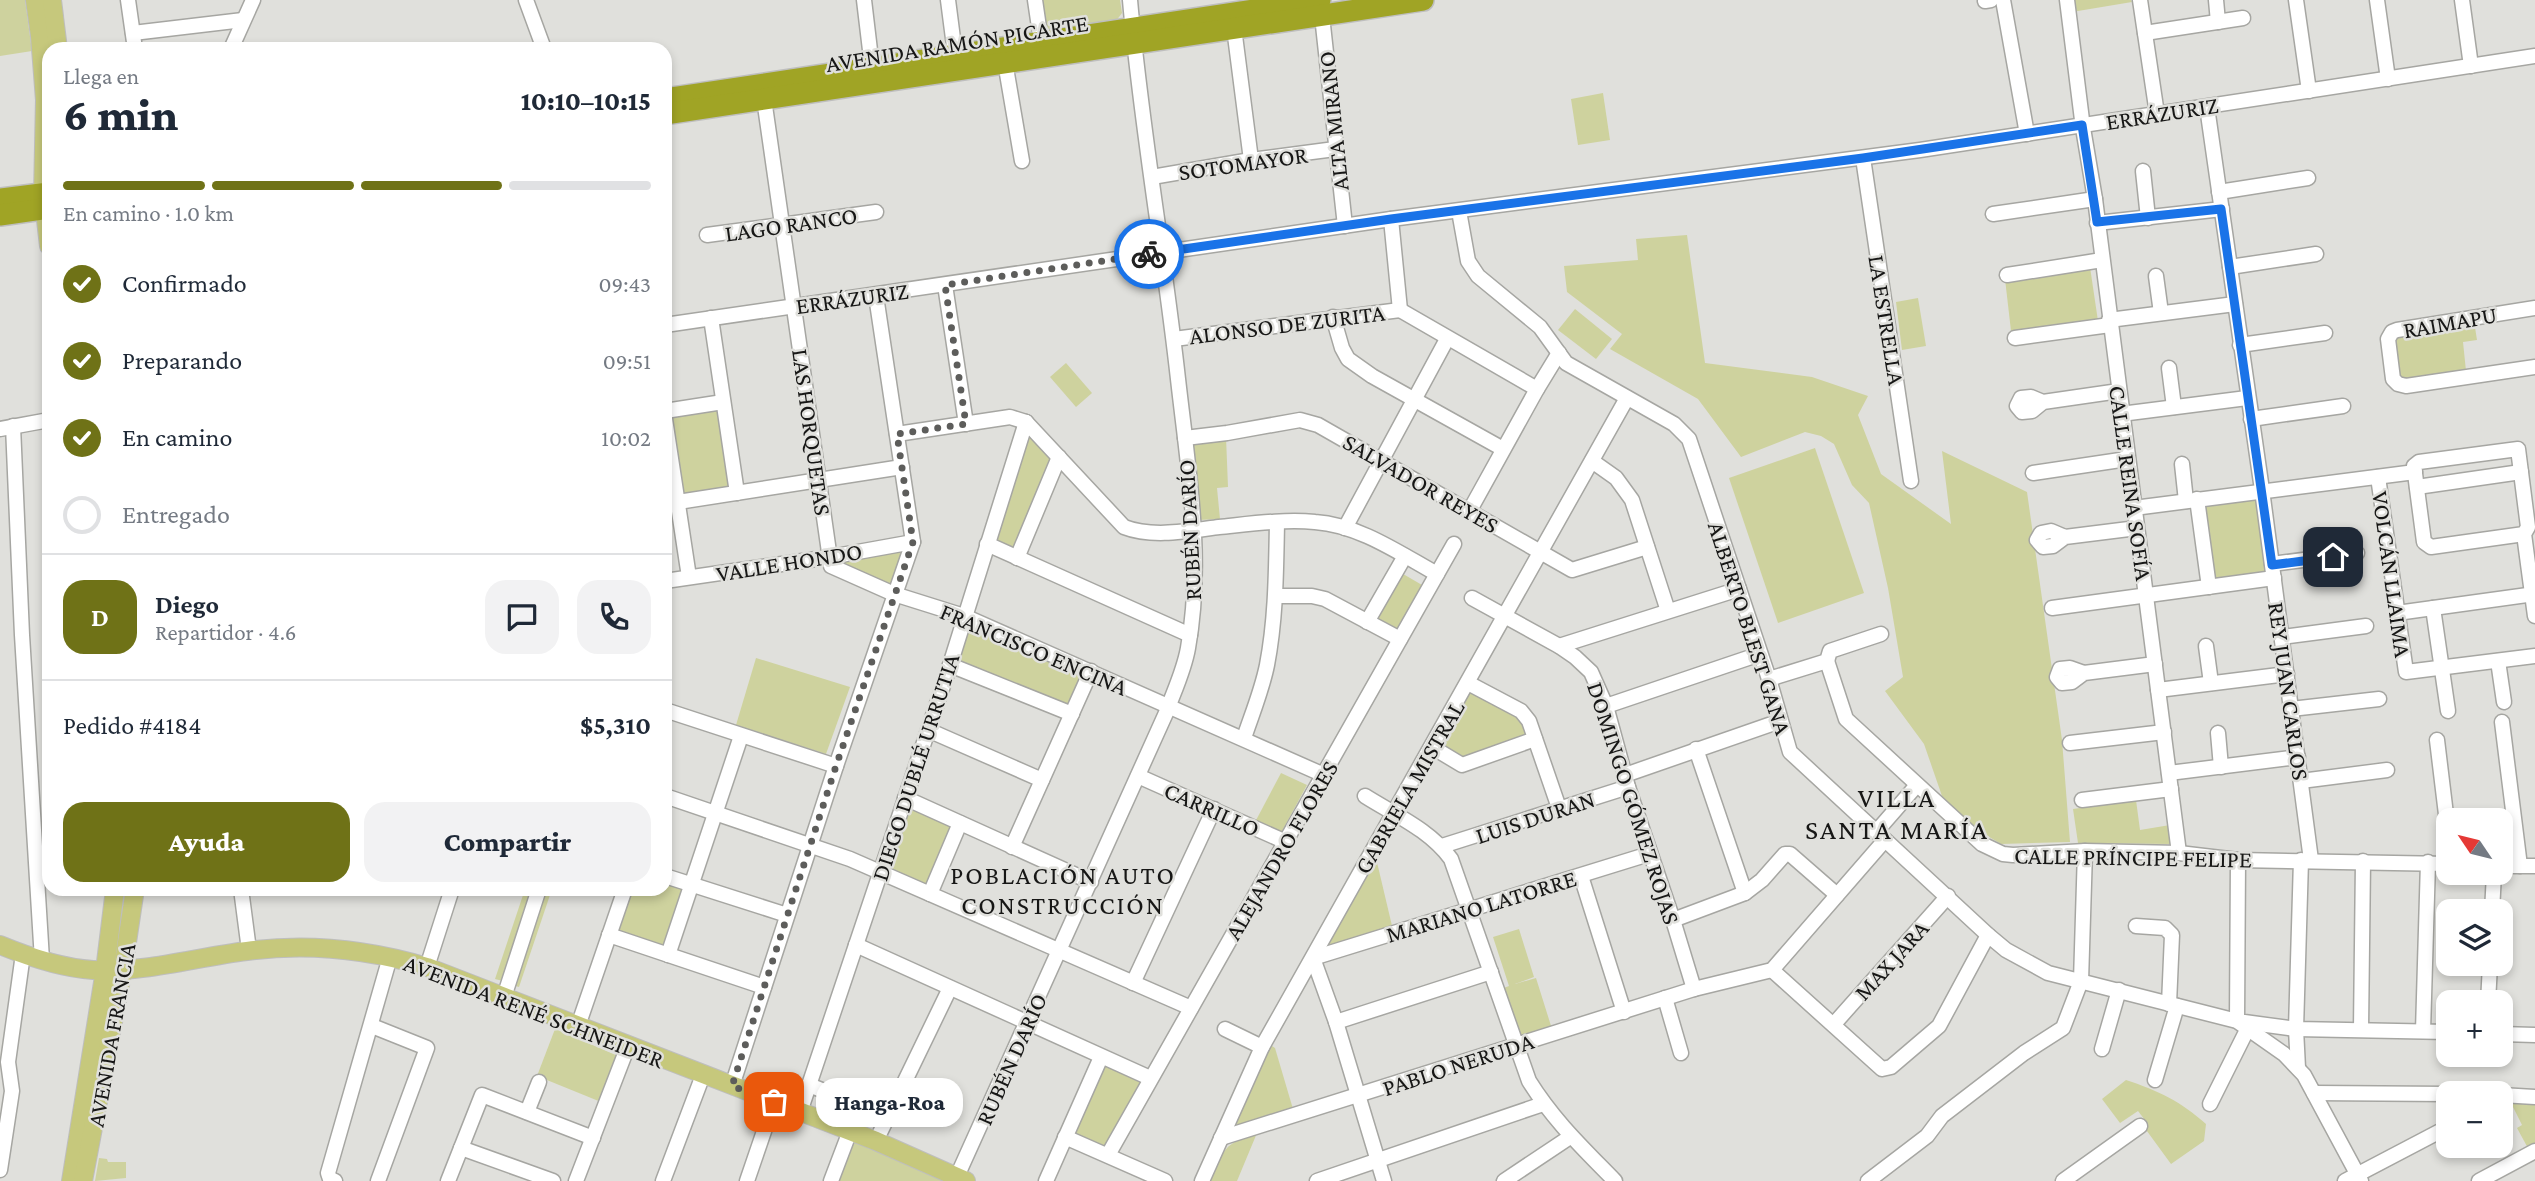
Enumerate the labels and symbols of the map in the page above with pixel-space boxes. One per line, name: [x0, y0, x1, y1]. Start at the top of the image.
street label: AVENIDA RAMÓN PICARTE: [824, 9, 1090, 77]
street label: ALTA MIRANO: [1312, 50, 1354, 192]
street label: ERRÁZURIZ: [2104, 91, 2220, 135]
street label: SOTOMAYOR: [1177, 140, 1310, 185]
street label: LAGO RANCO: [723, 201, 859, 247]
courier: [1114, 219, 1184, 289]
street label: LA ESTRELLA: [1863, 253, 1911, 387]
street label: ERRÁZURIZ: [794, 277, 910, 319]
street label: ALONSO DE ZURITA: [1188, 299, 1387, 349]
street label: RAIMAPU: [2401, 300, 2499, 344]
street label: LAS HORQUETAS: [787, 347, 837, 517]
street label: CALLE REINA SOFÍA: [2104, 384, 2158, 583]
street label: SALVADOR REYES: [1339, 428, 1503, 538]
street label: RUBÉN DARÍO: [1172, 459, 1206, 601]
street label: VOLCÁN LLAIMA: [2367, 489, 2417, 659]
street label: ALBERTO BLEST GANA: [1703, 518, 1797, 738]
pin: [2303, 527, 2363, 587]
street label: VALLE HONDO: [714, 537, 864, 587]
street label: FRANCISCO ENCINA: [936, 597, 1132, 701]
street label: REY JUAN CARLOS: [2263, 600, 2315, 782]
street label: DIEGO DUBLÉ URRUTIA: [865, 650, 965, 884]
street label: DOMINGO GÓMEZ ROJAS: [1582, 679, 1686, 927]
street label: GABRIELA MISTRAL: [1349, 696, 1470, 878]
street label: ALEJANDRO FLORES: [1219, 756, 1343, 944]
street label: CARRILLO: [1160, 776, 1264, 842]
district label: VILLA SANTA MARÍA: [1805, 782, 1989, 845]
street label: LUIS DURAN: [1472, 785, 1598, 849]
north arrow: [2436, 808, 2513, 886]
street label: CALLE PRÍNCIPE FELIPE: [2014, 841, 2252, 873]
district label: POBLACIÓN AUTO CONSTRUCCIÓN: [950, 861, 1176, 920]
street label: MARIANO LATORRE: [1383, 864, 1579, 948]
street label: MAX JARA: [1848, 914, 1934, 1005]
street label: AVENIDA FRANCIA: [82, 941, 141, 1129]
street label: AVENIDA RENÉ SCHNEIDER: [400, 949, 668, 1073]
street label: RUBÉN DARÍO: [970, 989, 1052, 1129]
street label: PABLO NERUDA: [1379, 1027, 1537, 1101]
pin: [744, 1072, 804, 1132]
callout: Hanga-Roa: [816, 1078, 963, 1126]

